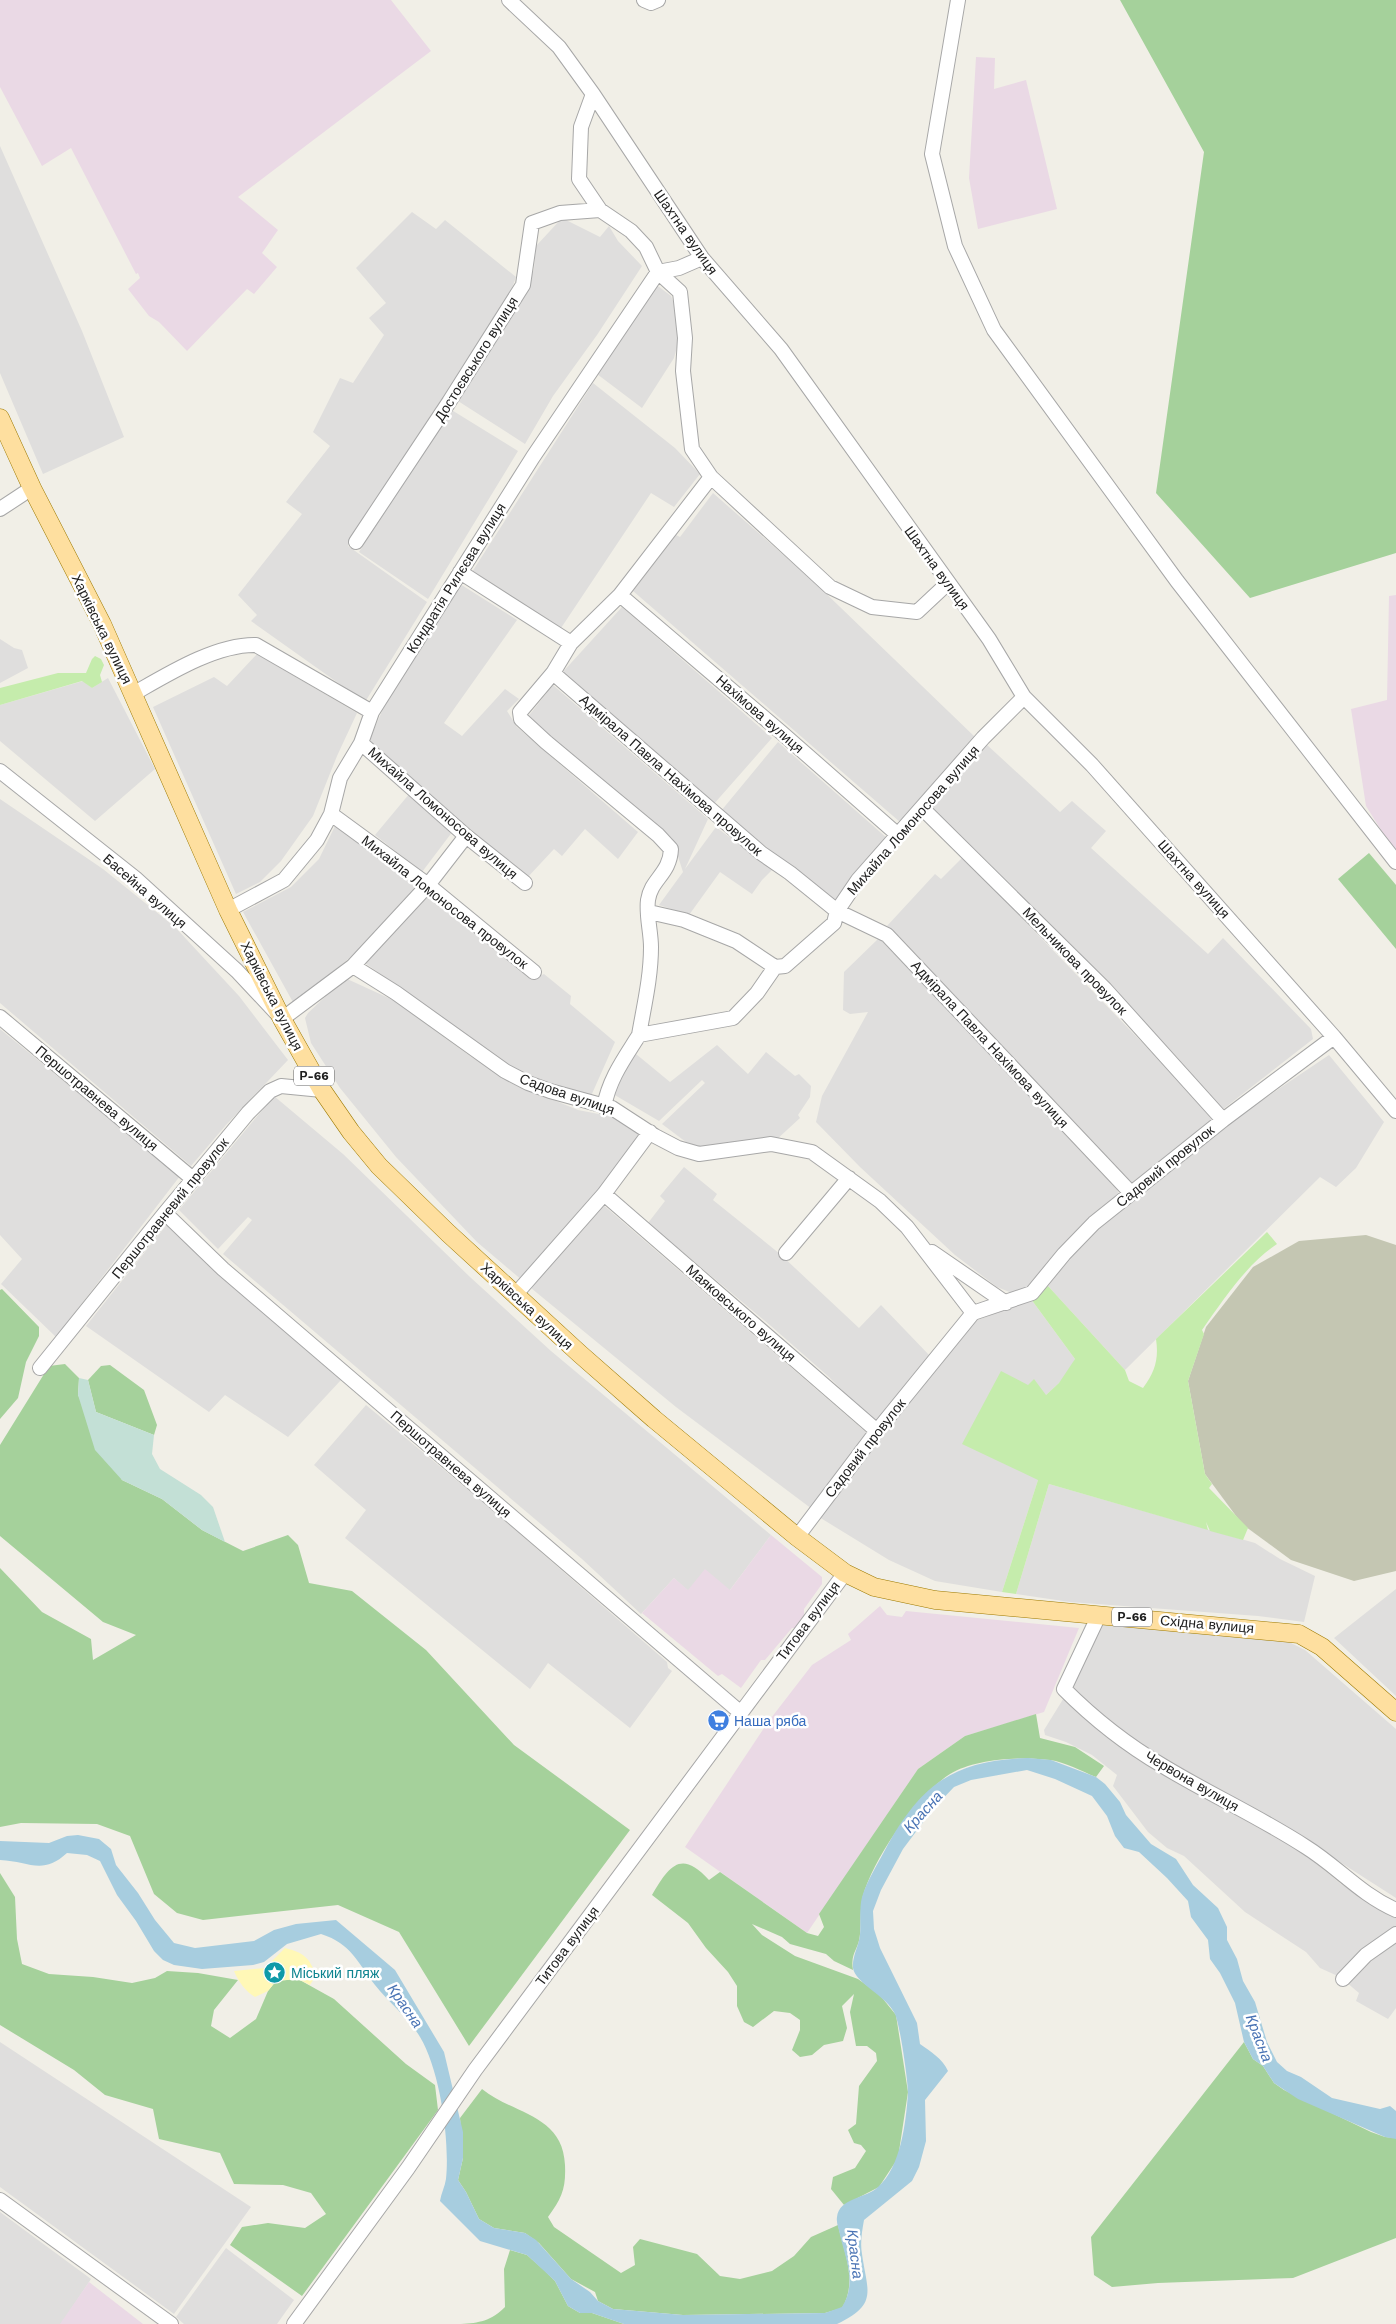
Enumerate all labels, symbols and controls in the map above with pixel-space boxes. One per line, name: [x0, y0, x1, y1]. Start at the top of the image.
street label: Шахтна вулиця: [651, 187, 721, 277]
street label: Достоєвського вулиця: [431, 294, 521, 424]
street label: Кондратія Рилєєва вулиця: [403, 500, 509, 656]
street label: Шахтна вулиця: [901, 523, 973, 613]
street label: Харківська вулиця: [68, 572, 136, 686]
street label: Нахімова вулиця: [713, 672, 807, 756]
street label: Адмірала Павла Нахімова провулок: [576, 691, 766, 859]
street label: Михайла Ломоносова вулиця: [844, 742, 982, 898]
street label: Михайла Ломоносова вулиця: [365, 744, 521, 882]
street label: Михайла Ломоносова провулок: [359, 832, 532, 972]
street label: Шахтна вулиця: [1155, 837, 1233, 921]
street label: Басейна вулиця: [100, 850, 190, 932]
street label: Мельникова провулок: [1019, 904, 1131, 1019]
street label: Харківська вулиця: [238, 939, 306, 1053]
street label: Адмірала Павла Нахімова вулиця: [908, 957, 1072, 1131]
street label: Першотравнева вулиця: [33, 1042, 161, 1154]
road number: Р-66: [294, 1066, 334, 1086]
street label: Садова вулиця: [517, 1070, 617, 1118]
street label: Садовий провулок: [1113, 1121, 1218, 1210]
street label: Першотравневий провулок: [108, 1134, 232, 1282]
street label: Харківська вулиця: [478, 1259, 576, 1353]
street label: Маяковського вулиця: [683, 1261, 799, 1365]
street label: Садовий провулок: [821, 1395, 909, 1501]
street label: Першотравнева вулиця: [387, 1407, 515, 1521]
street label: Титова вулиця: [773, 1578, 843, 1664]
road number: Р-66: [1112, 1608, 1152, 1626]
street label: Східна вулиця: [1159, 1612, 1255, 1636]
supermarket icon: Наша ряба: [706, 1709, 730, 1733]
place label: Наша ряба: [734, 1713, 807, 1729]
street label: Червона вулиця: [1142, 1748, 1242, 1814]
water label: Красна: [900, 1788, 946, 1836]
street label: Титова вулиця: [532, 1903, 602, 1989]
place icon: Міський пляж: [263, 1961, 287, 1985]
place label: Міський пляж: [291, 1965, 380, 1981]
water label: Красна: [383, 1981, 427, 2031]
water label: Красна: [1242, 2012, 1276, 2064]
water label: Красна: [843, 2228, 867, 2280]

